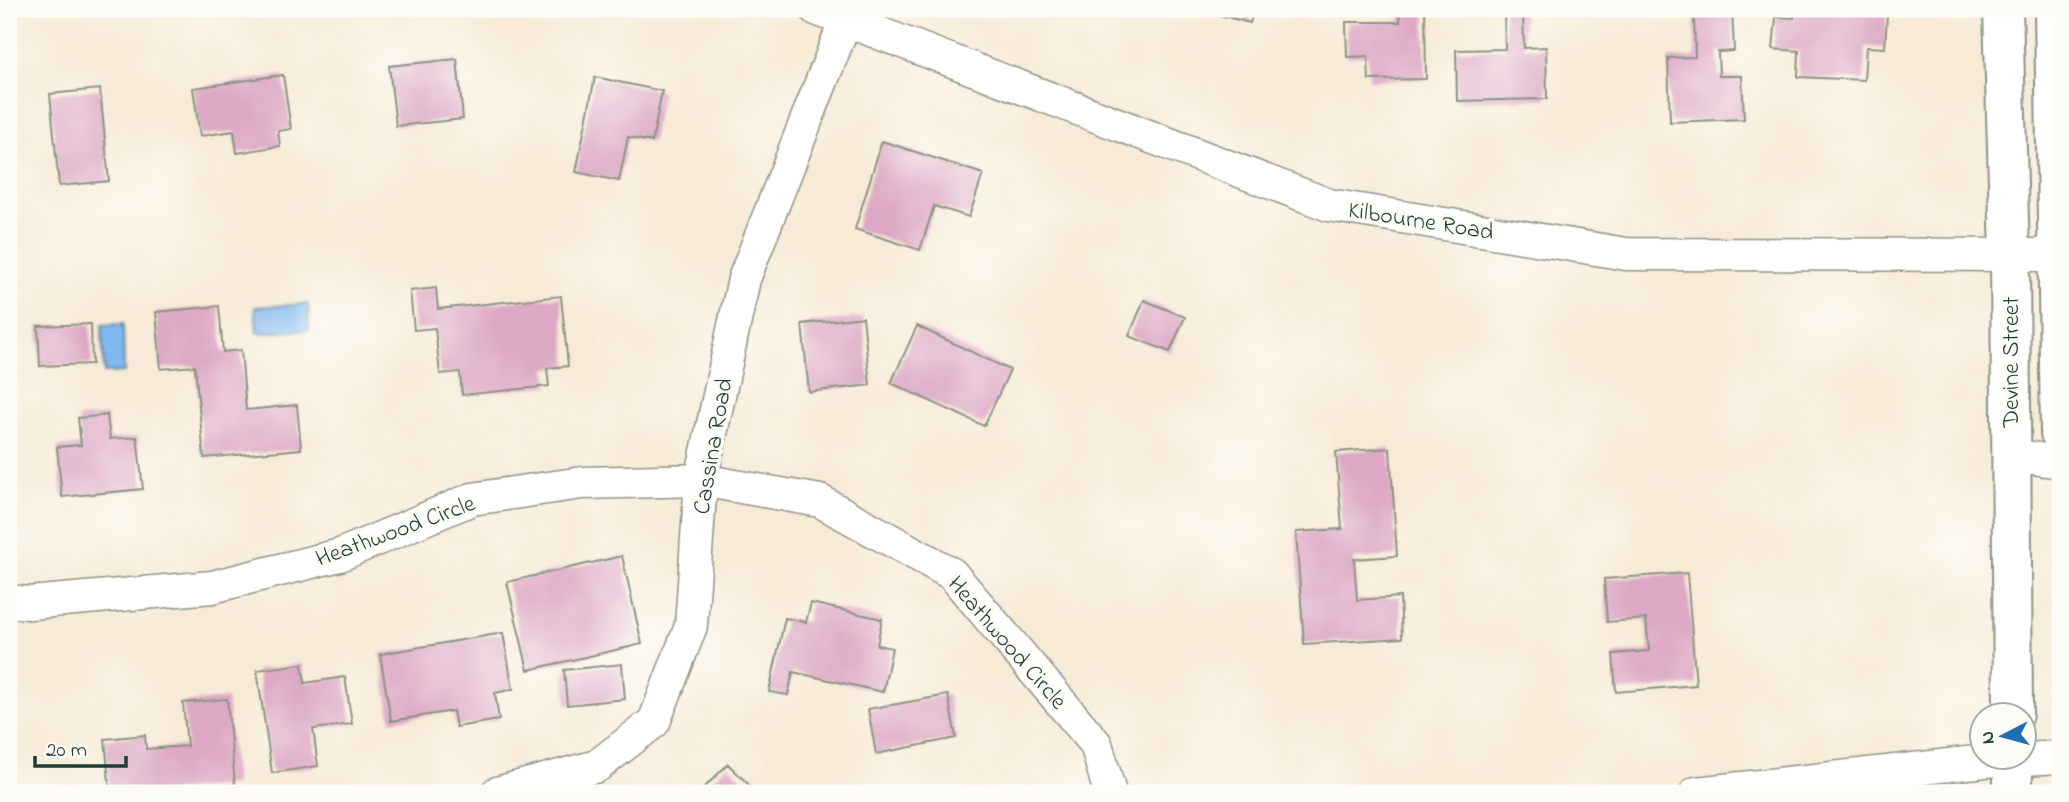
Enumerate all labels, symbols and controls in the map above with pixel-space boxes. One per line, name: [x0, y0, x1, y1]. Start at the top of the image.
street label: Kilbourne Road: [1345, 194, 1496, 251]
street label: Devine Street: [1995, 296, 2030, 429]
street label: Cassina Road: [685, 375, 744, 517]
street label: Heathwood Circle: [311, 487, 481, 577]
street label: Heathwood Circle: [938, 569, 1074, 718]
north arrow: [1968, 700, 2038, 770]
scale bar: [35, 725, 126, 769]
text: N: [1974, 730, 2003, 745]
text: 20 m: [46, 736, 87, 766]

